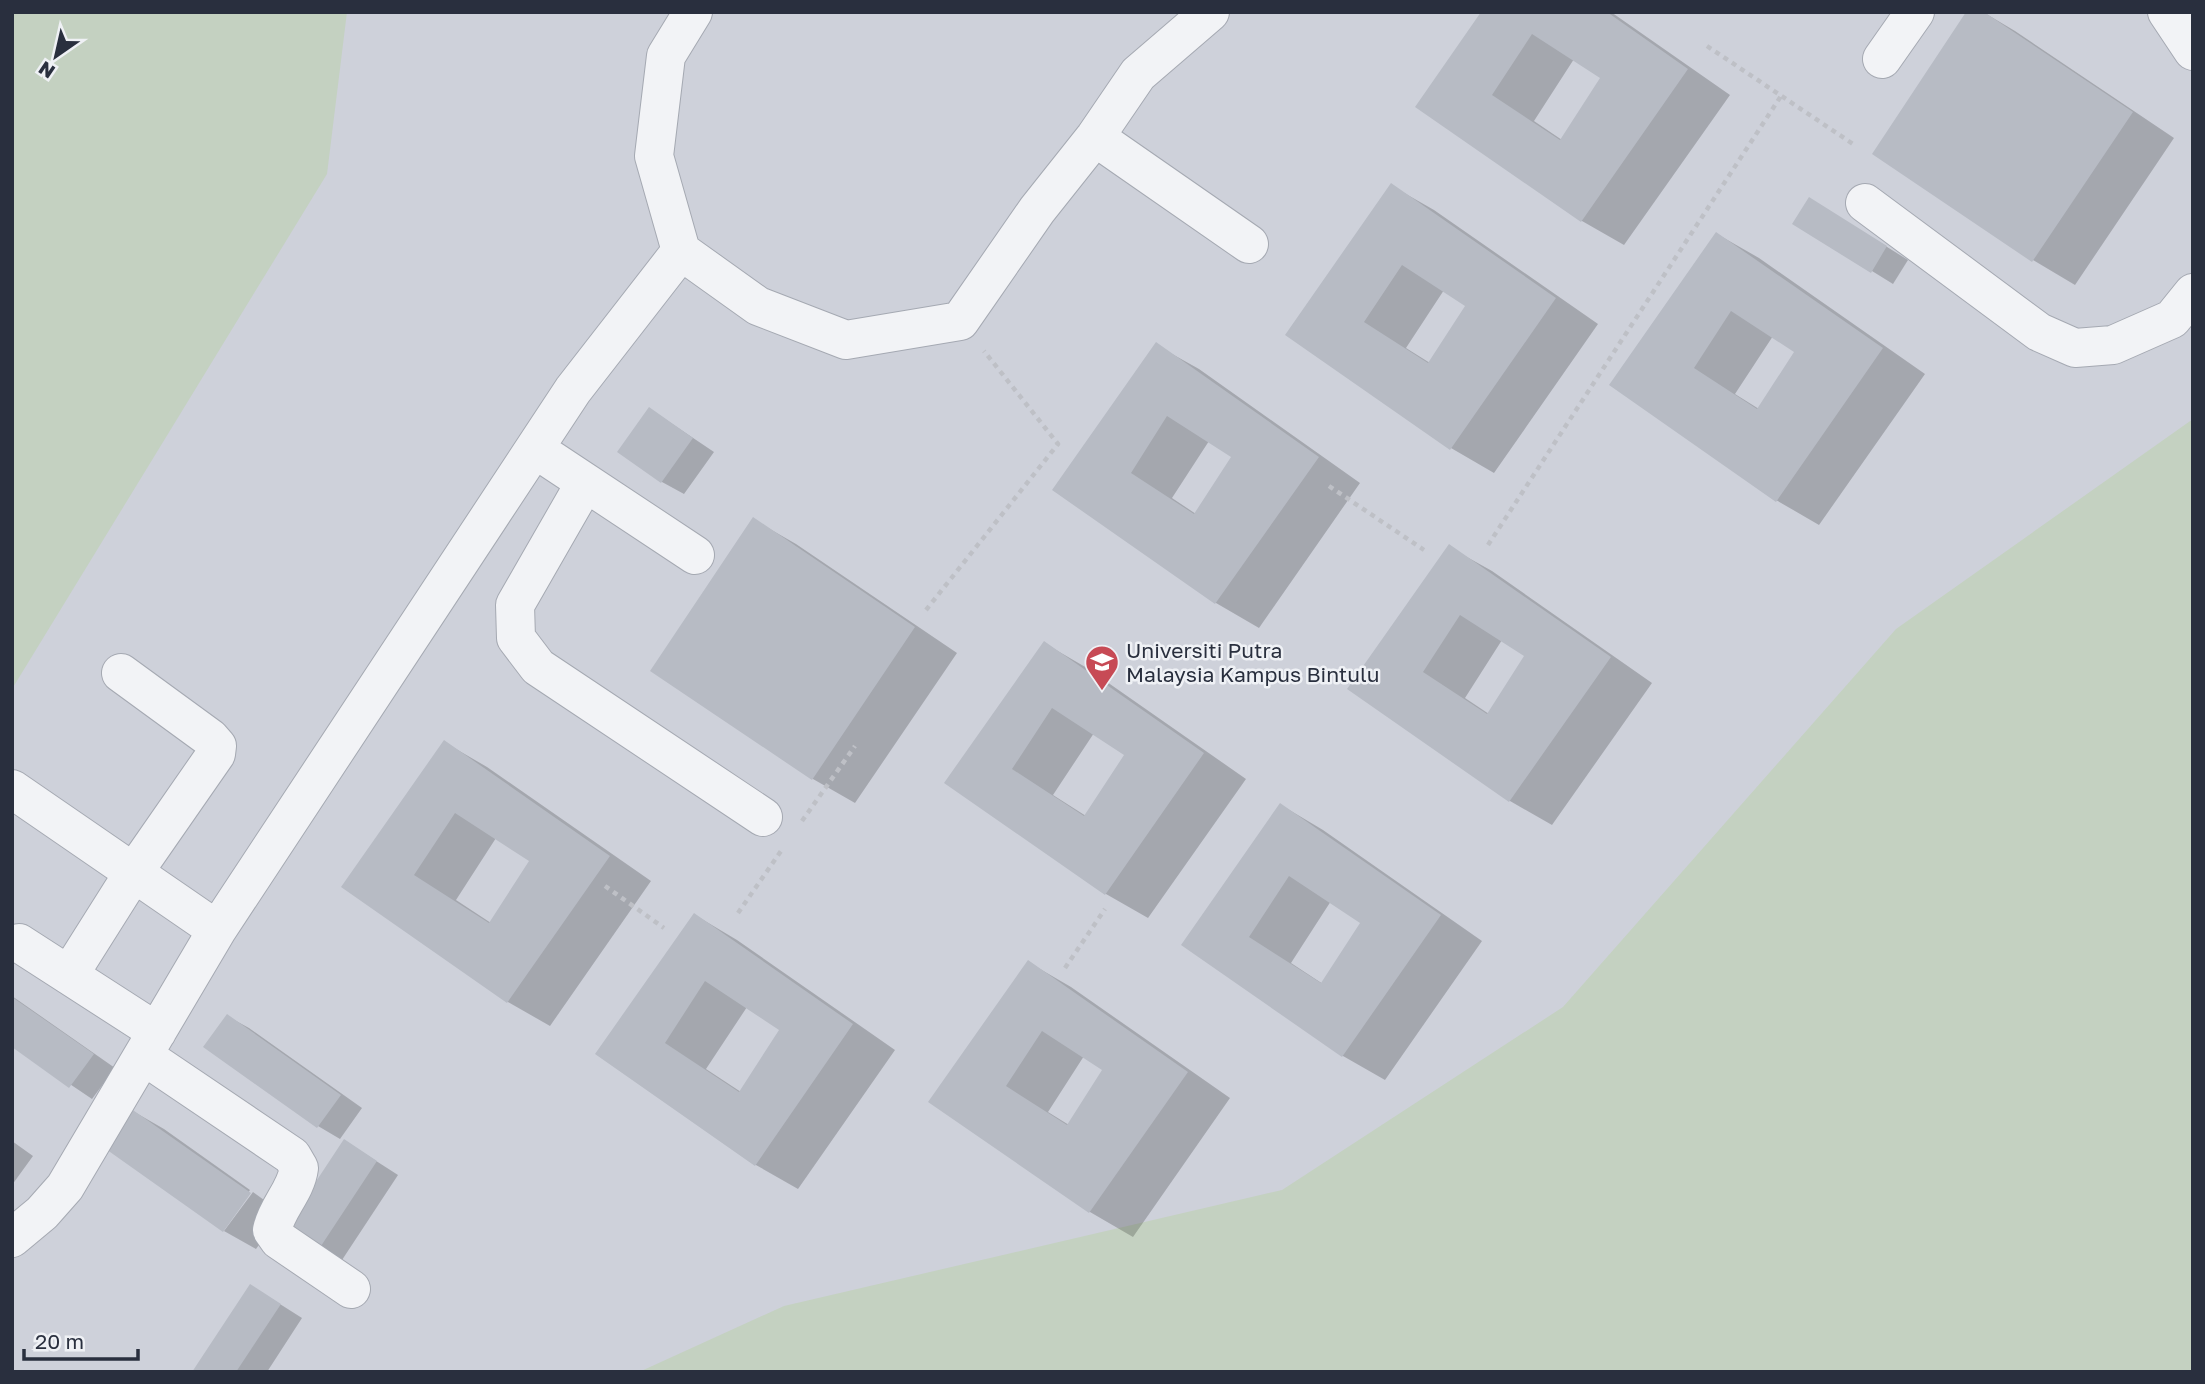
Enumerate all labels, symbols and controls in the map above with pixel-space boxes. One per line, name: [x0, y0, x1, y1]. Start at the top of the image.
north arrow: [21, 21, 91, 91]
text: N: [34, 57, 59, 84]
place label: Universiti Putra Malaysia Kampus Bintulu: [1126, 637, 1379, 687]
school or university icon: Universiti Putra Malaysia Kampus Bintulu: [1083, 643, 1121, 692]
scale bar: [24, 1318, 138, 1362]
text: 20 m: [35, 1328, 84, 1354]

